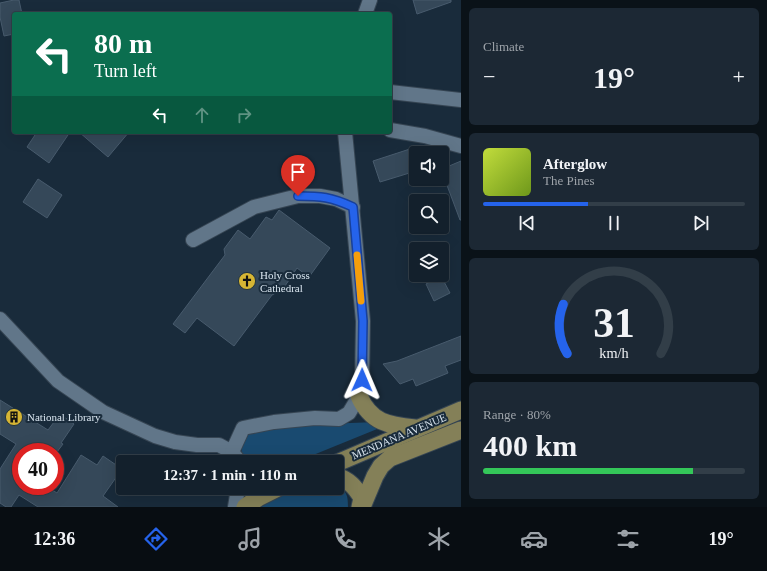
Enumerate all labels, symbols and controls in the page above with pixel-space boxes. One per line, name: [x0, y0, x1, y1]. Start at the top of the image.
icon: left: [28, 28, 80, 80]
text: 80 m: [94, 28, 152, 59]
text: Climate: [483, 39, 524, 54]
text: Turn left: [94, 61, 157, 81]
text: 19°: [593, 61, 635, 94]
text: −: [483, 64, 495, 89]
text: +: [733, 64, 745, 89]
icon: left: [149, 104, 171, 126]
icon: ahead: [191, 104, 213, 126]
icon: right: [233, 104, 255, 126]
map controls: [409, 146, 449, 282]
button: sound: [409, 146, 449, 186]
pin: [281, 155, 315, 196]
text: Afterglow: [543, 156, 607, 172]
icon: arrive: [287, 161, 309, 183]
text: The Pines: [543, 173, 595, 188]
button: search: [409, 194, 449, 234]
icon: previous: [516, 212, 538, 234]
icon: pause: [603, 212, 625, 234]
icon: next: [690, 212, 712, 234]
button: layers: [409, 242, 449, 282]
place label: Holy Cross Cathedral: [260, 269, 310, 294]
church icon: Holy Cross Cathedral: [237, 271, 257, 291]
text: 31: [593, 300, 635, 346]
text: km/h: [599, 344, 629, 360]
position arrow: [341, 359, 383, 401]
building icon: National Library: [4, 407, 24, 427]
text: Range · 80%: [483, 407, 551, 422]
place label: National Library: [27, 411, 101, 423]
street label: MENDANA AVENUE: [350, 411, 448, 461]
text: 400 km: [483, 429, 577, 462]
speed limit sign: 40: [12, 443, 64, 495]
text: 12:37 · 1 min · 110 m: [163, 467, 297, 483]
icon: directions: [142, 525, 170, 553]
icon: music: [236, 525, 264, 553]
icon: phone: [331, 525, 359, 553]
icon: climate: [425, 525, 453, 553]
icon: car: [520, 525, 548, 553]
icon: filters: [614, 525, 642, 553]
text: 12:36: [33, 529, 75, 549]
text: 19°: [709, 529, 734, 549]

